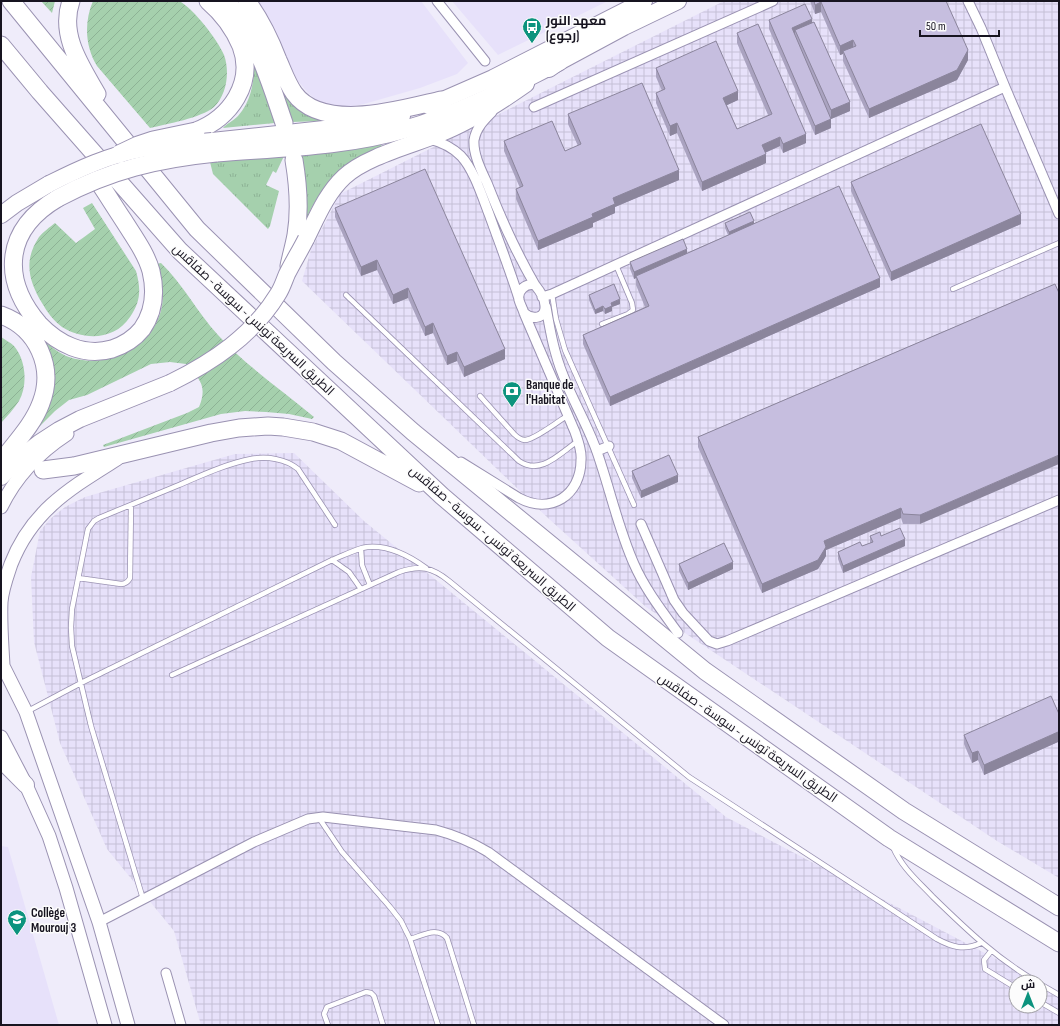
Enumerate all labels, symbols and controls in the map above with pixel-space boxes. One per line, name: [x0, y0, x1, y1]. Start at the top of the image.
scale bar: [920, 12, 999, 38]
place label: معهد النور (رجوع): [545, 13, 606, 44]
bus stop icon: معهد النور (رجوع): [521, 16, 543, 44]
text: 50 m: [926, 19, 946, 34]
street label: الطريق السريعة تونس - سوسة - صفاقس: [169, 241, 337, 399]
place label: Banque de l'Habitat: [526, 377, 574, 408]
bank icon: Banque de l'Habitat: [501, 380, 523, 408]
street label: الطريق السريعة تونس - سوسة - صفاقس: [406, 462, 579, 615]
street label: الطريق السريعة تونس - سوسة - صفاقس: [655, 670, 840, 806]
place label: Collège Mourouj 3: [31, 905, 76, 936]
school or university icon: Collège Mourouj 3: [6, 908, 28, 936]
north arrow: [1008, 974, 1048, 1014]
text: ش: [1021, 978, 1035, 991]

